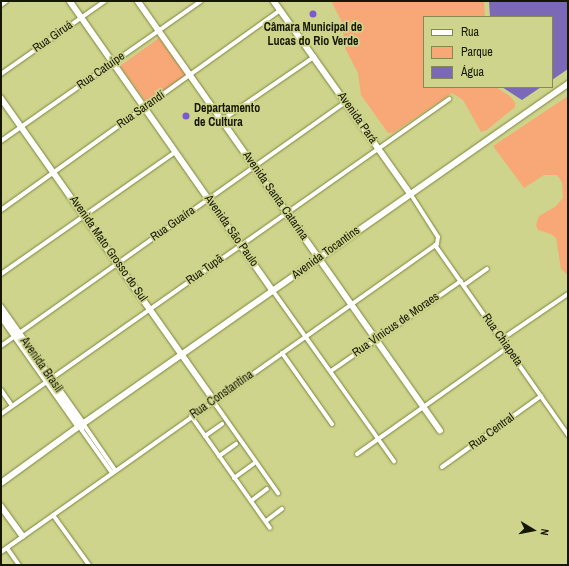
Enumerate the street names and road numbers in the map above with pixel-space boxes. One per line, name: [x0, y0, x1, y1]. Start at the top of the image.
street label: Rua Giruá: [30, 18, 76, 56]
street label: Rua Catuípe: [74, 49, 128, 93]
street label: Rua Sarandí: [114, 88, 168, 132]
street label: Avenida Pará: [334, 90, 380, 146]
street label: Avenida Santa Catarina: [239, 149, 311, 243]
street label: Avenida São Paulo: [201, 192, 261, 270]
street label: Avenida Mato Grosso do Sul: [66, 193, 150, 305]
street label: Rua Guaíra: [148, 204, 198, 244]
street label: Avenida Tocantins: [289, 223, 363, 283]
street label: Rua Tupã: [184, 252, 226, 288]
street label: Rua Vinicus de Moraes: [350, 290, 442, 360]
street label: Rua Chiapeta: [479, 311, 525, 369]
street label: Avenida Brasil: [17, 335, 65, 395]
street label: Rua Constantina: [188, 368, 256, 422]
street label: Rua Central: [467, 411, 517, 453]

